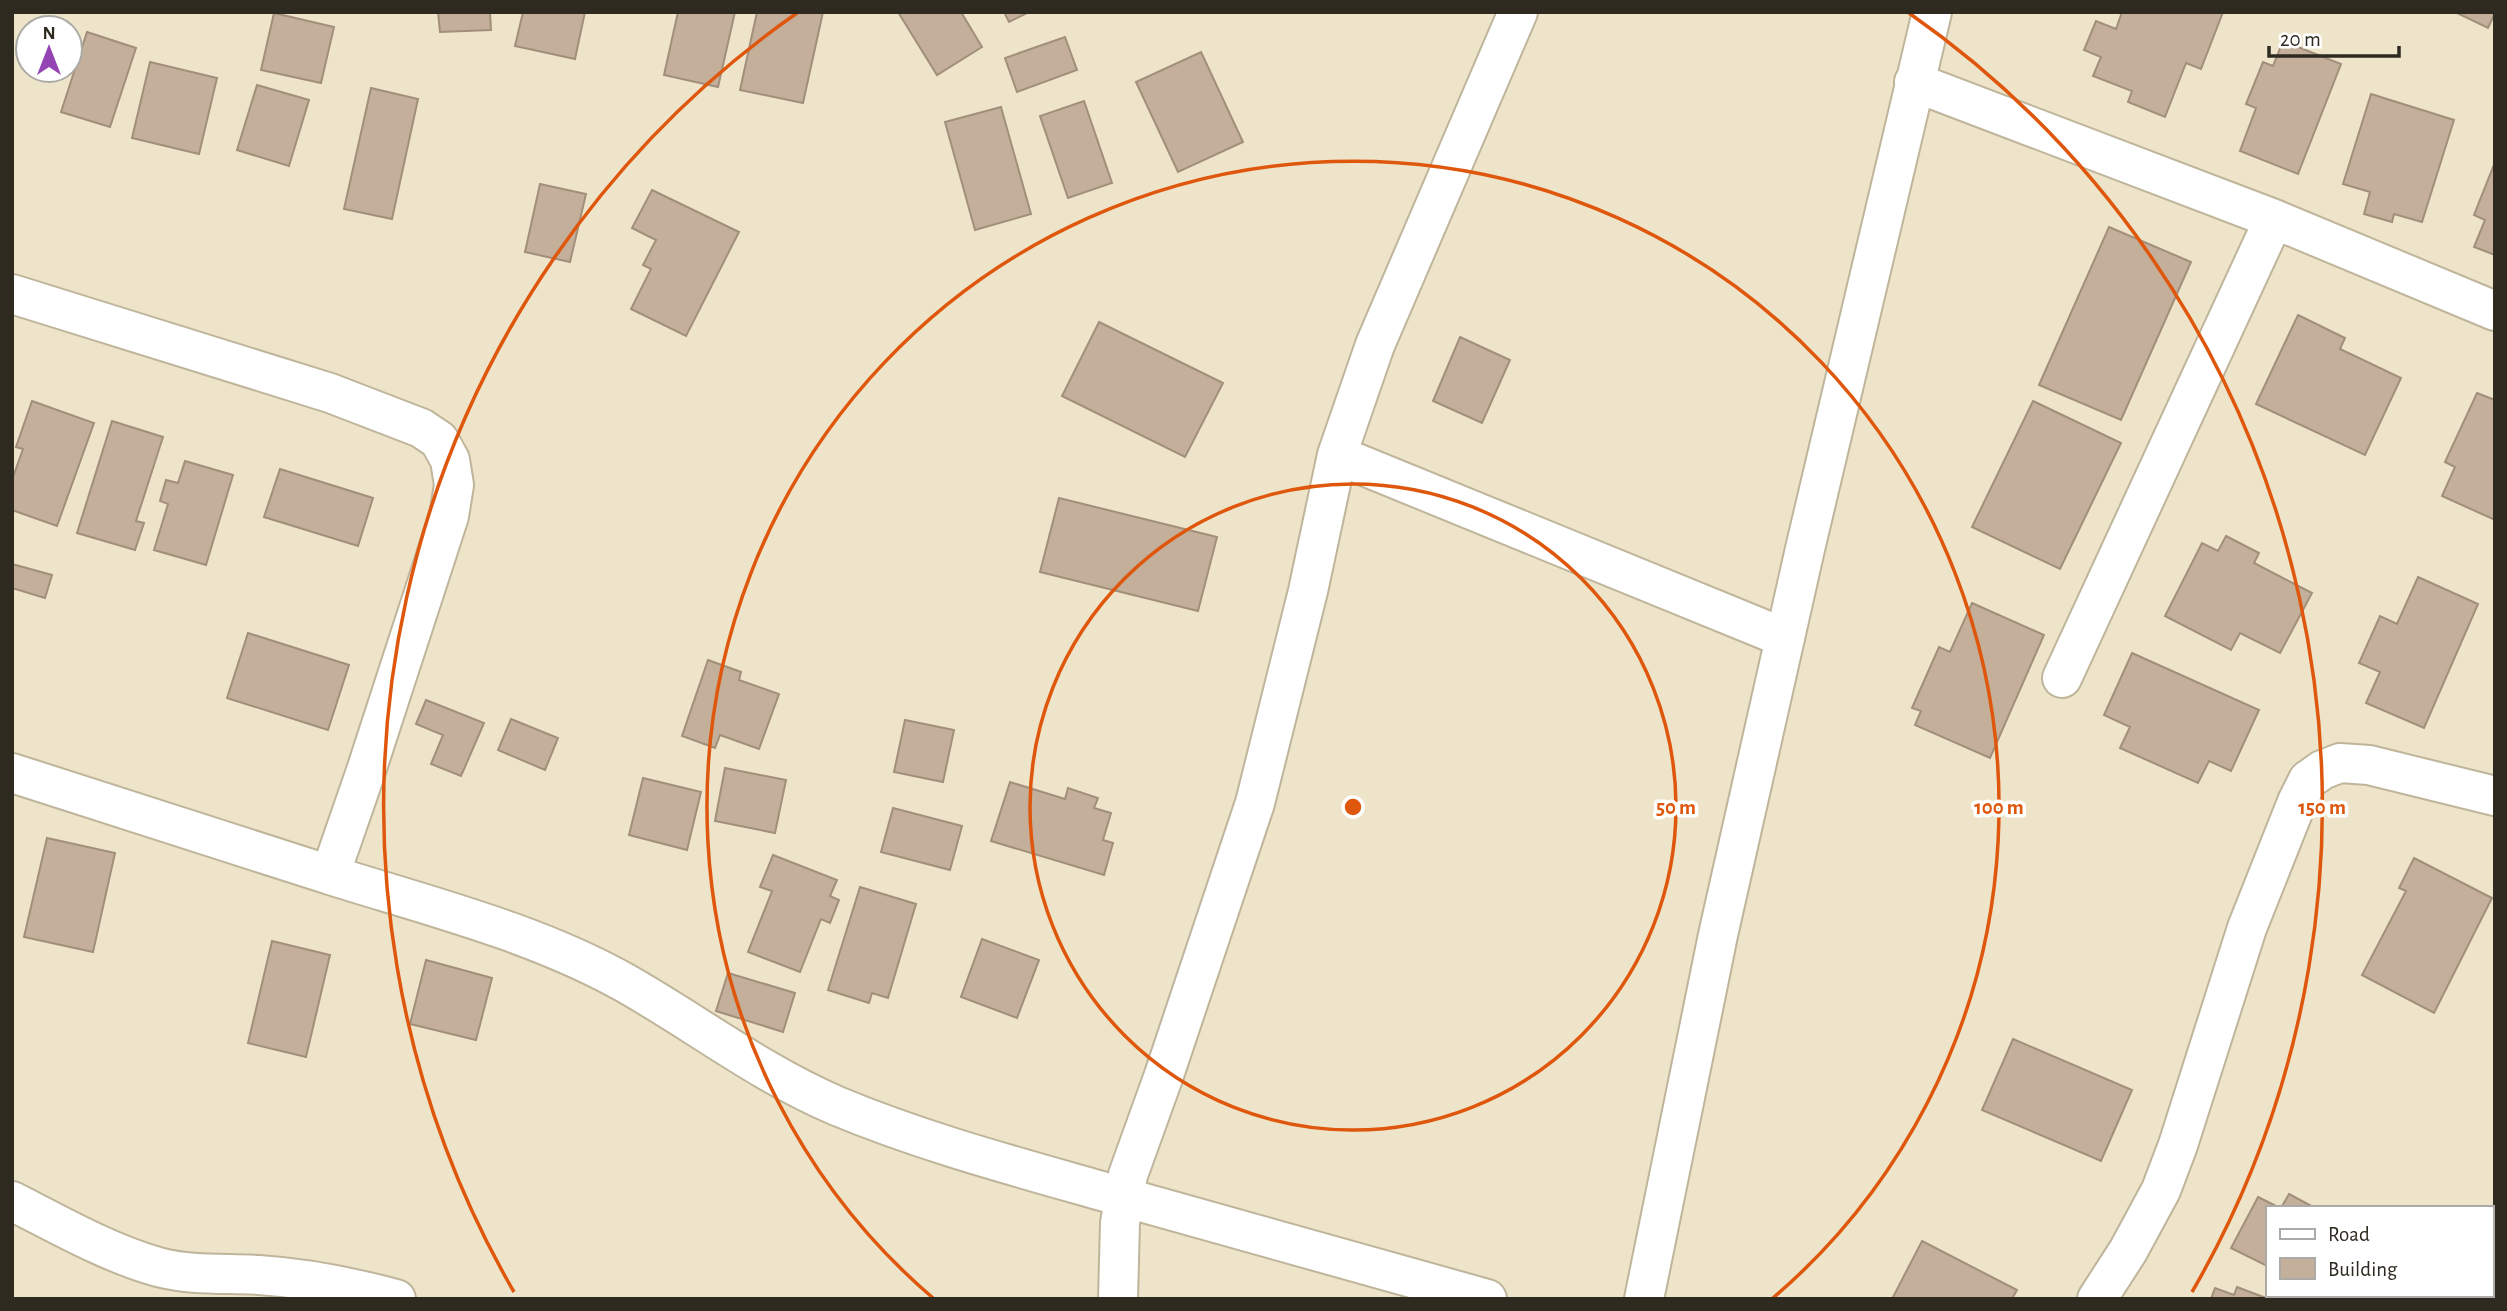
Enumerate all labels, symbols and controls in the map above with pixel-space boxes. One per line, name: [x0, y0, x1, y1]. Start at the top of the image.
north arrow: [14, 14, 84, 84]
scale bar: [2269, 14, 2398, 58]
text: N: [42, 24, 56, 43]
text: 20 m: [2280, 29, 2321, 50]
centre of rings: [1341, 795, 1365, 819]
text: 50 m: [1656, 797, 1696, 818]
text: 100 m: [1974, 797, 2024, 818]
text: 150 m: [2298, 797, 2346, 818]
legend: [2266, 1206, 2493, 1297]
text: Road: [2328, 1224, 2370, 1245]
text: Building: [2328, 1259, 2398, 1280]

